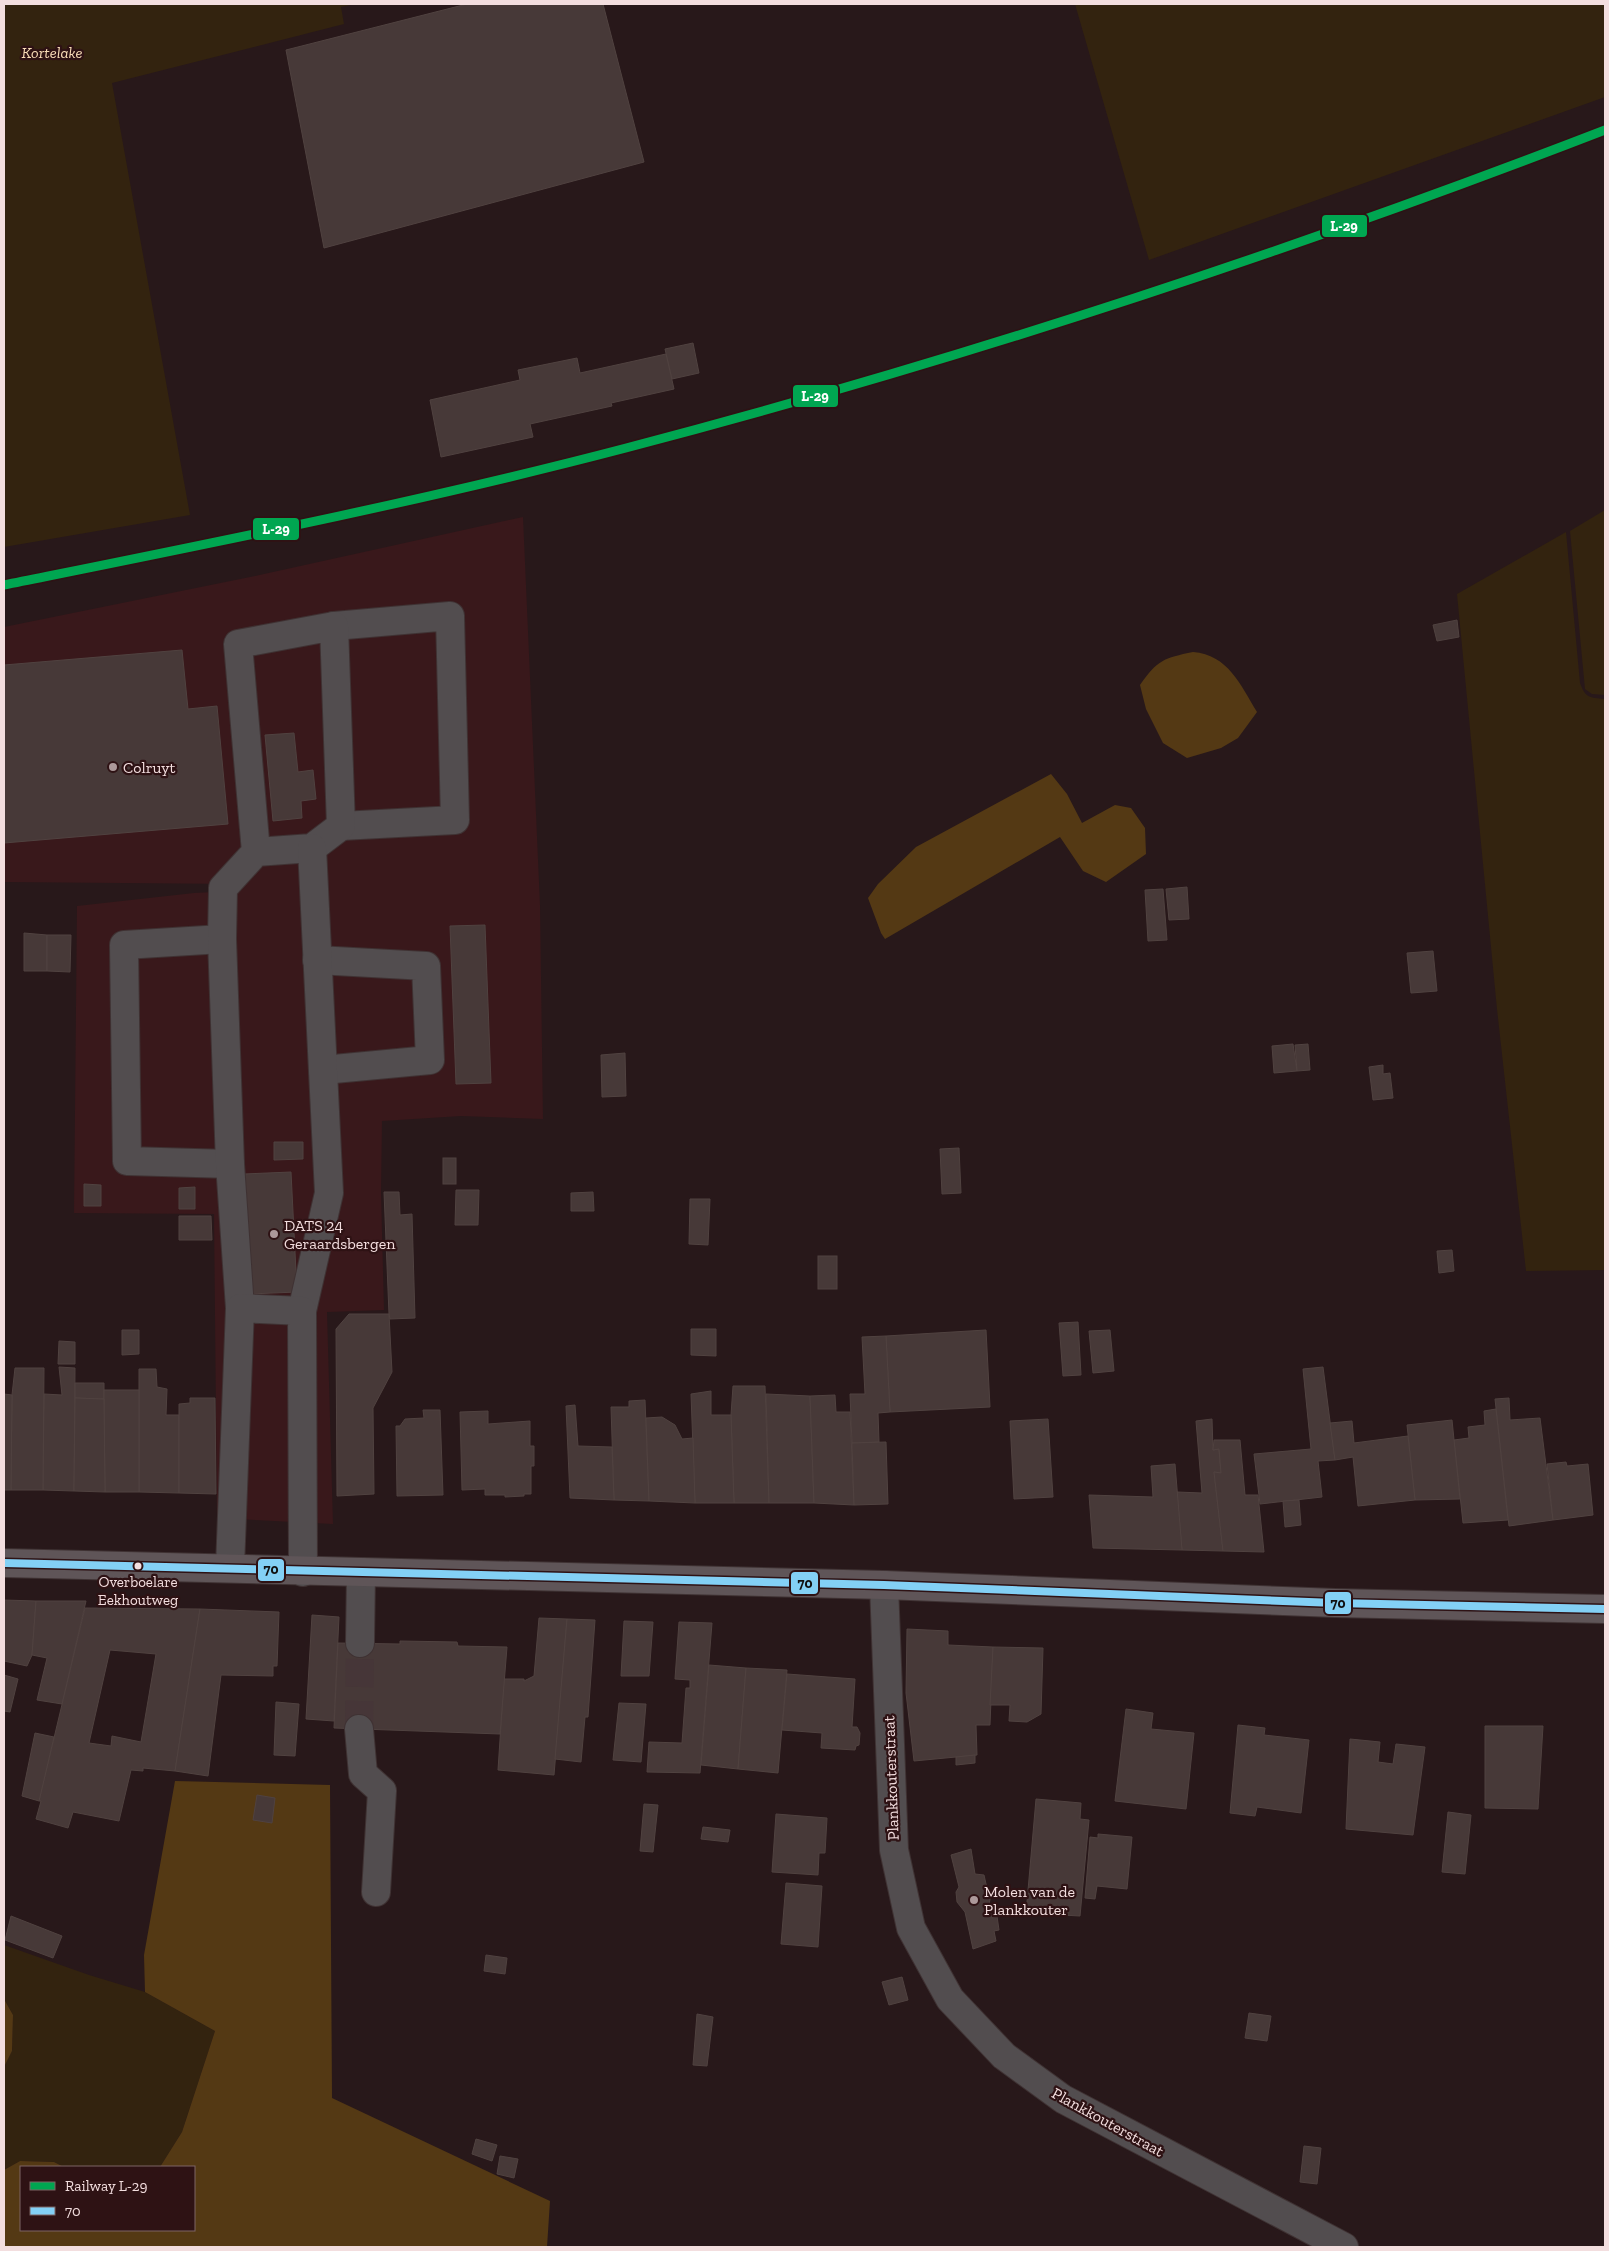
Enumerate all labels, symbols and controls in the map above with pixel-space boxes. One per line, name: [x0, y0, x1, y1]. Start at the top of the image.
park label: Kortelake: [21, 43, 83, 62]
line badge: L-29: [1321, 214, 1368, 238]
text: L-29: [1330, 218, 1358, 235]
line badge: L-29: [792, 384, 839, 408]
text: L-29: [801, 388, 829, 405]
line badge: L-29: [252, 517, 300, 541]
text: L-29: [262, 521, 290, 538]
place label: Colruyt: [123, 758, 175, 777]
marker: Colruyt: [107, 761, 119, 773]
place label: DATS 24 Geraardsbergen: [284, 1216, 396, 1253]
marker: DATS 24 Geraardsbergen: [268, 1228, 280, 1240]
line badge: 70: [257, 1558, 285, 1582]
marker: Overboelare Eekhoutweg: [133, 1561, 143, 1571]
text: 70: [264, 1561, 279, 1578]
line badge: 70: [790, 1571, 819, 1595]
place label: Overboelare Eekhoutweg: [98, 1573, 178, 1609]
text: 70: [798, 1575, 813, 1592]
line badge: 70: [1324, 1591, 1352, 1615]
text: 70: [1331, 1595, 1346, 1612]
street label: Plankkouterstraat: [879, 1715, 903, 1841]
place label: Molen van de Plankkouter: [984, 1882, 1075, 1919]
marker: Molen van de Plankkouter: [968, 1894, 980, 1906]
street label: Plankkouterstraat: [1049, 2083, 1167, 2161]
legend: [20, 2166, 195, 2231]
text: Railway L-29: [65, 2177, 148, 2195]
text: 70: [65, 2202, 81, 2220]

